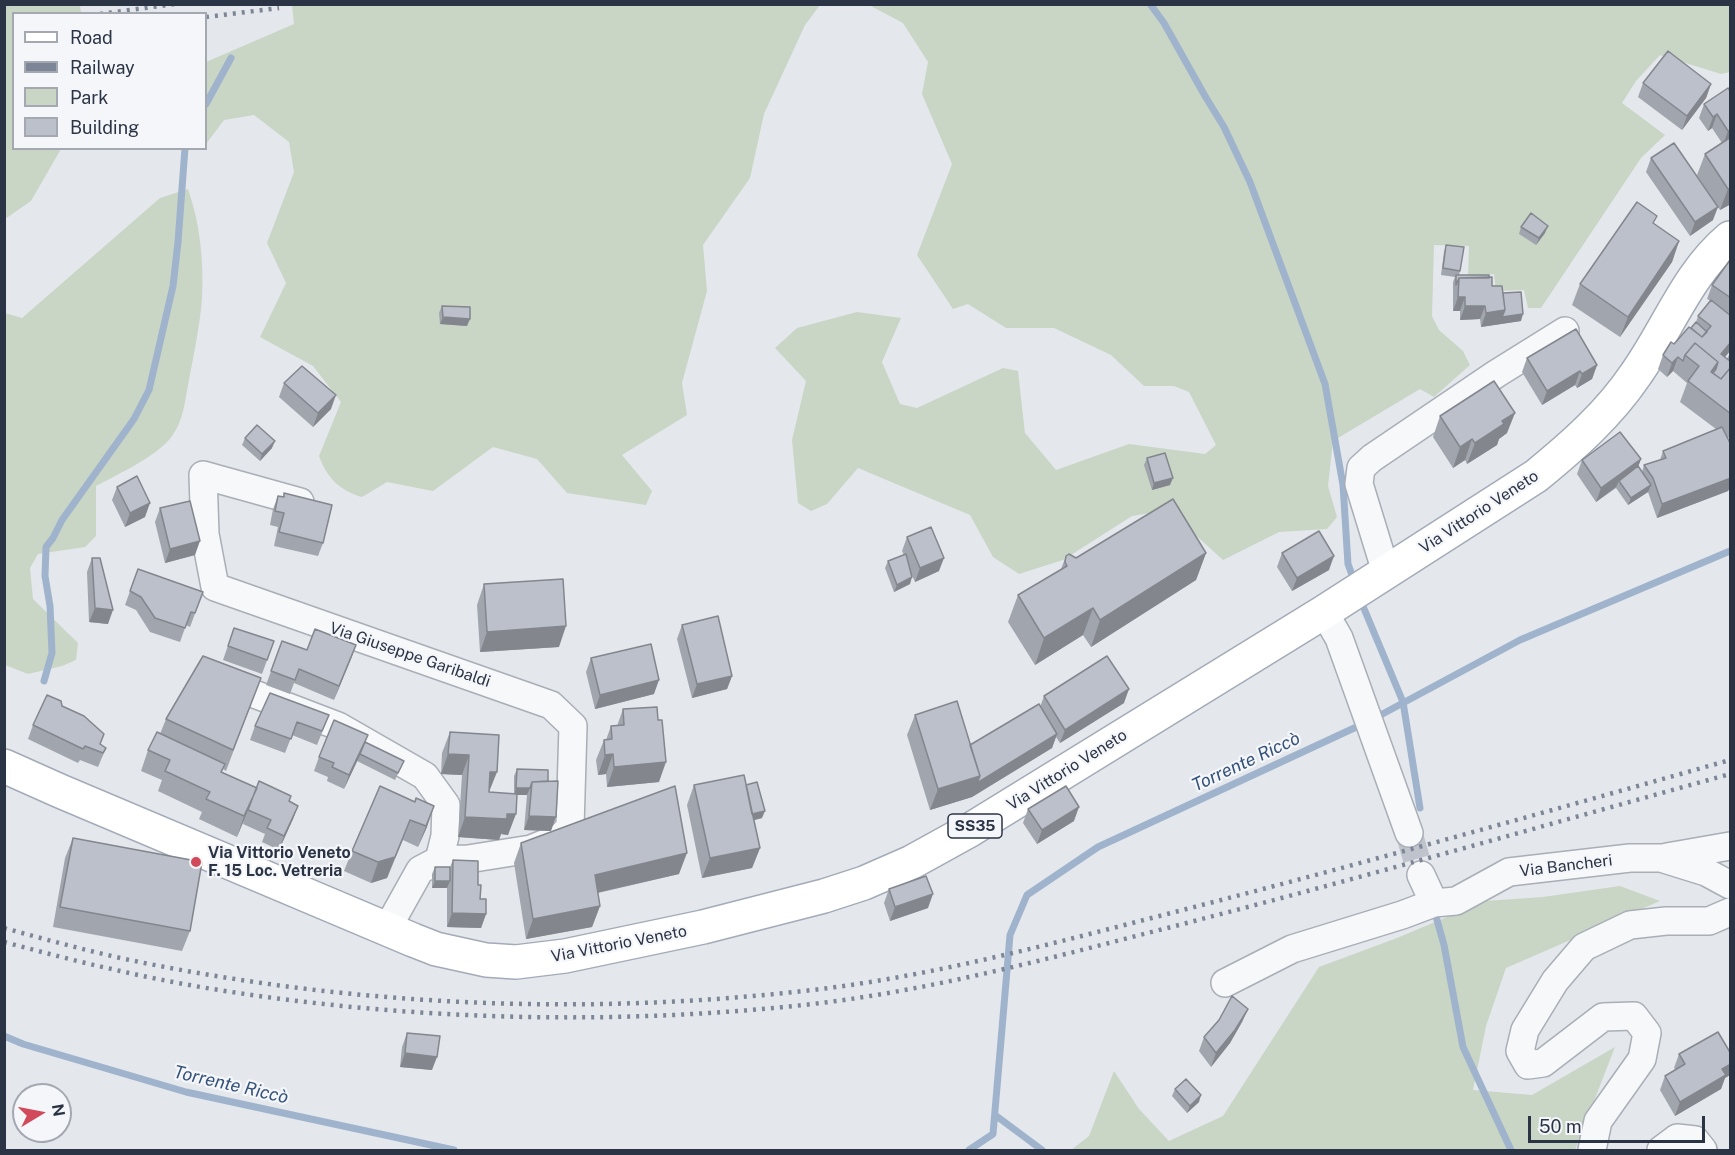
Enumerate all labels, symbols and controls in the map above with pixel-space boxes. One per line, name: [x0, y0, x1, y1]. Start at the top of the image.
legend: [12, 12, 207, 150]
text: Road: [70, 27, 113, 48]
text: Railway: [70, 57, 135, 78]
text: Park: [70, 87, 108, 108]
text: Building: [70, 117, 139, 138]
street label: Via Vittorio Veneto: [1416, 466, 1542, 558]
street label: Via Giuseppe Garibaldi: [327, 618, 493, 692]
street label: Via Vittorio Veneto: [1003, 725, 1131, 815]
water label: Torrente Riccò: [1188, 728, 1304, 796]
road number: SS35: [948, 814, 1002, 838]
place label: Via Vittorio Veneto F. 15 Loc. Vetreria: [208, 843, 351, 881]
street label: Via Bancheri: [1518, 851, 1614, 881]
marker: Via Vittorio Veneto F. 15 Loc. Vetreria: [189, 855, 203, 869]
street label: Via Vittorio Veneto: [549, 921, 689, 967]
water label: Torrente Riccò: [172, 1061, 290, 1109]
north arrow: [12, 1083, 72, 1143]
text: N: [48, 1102, 69, 1118]
scale bar: [1531, 1104, 1708, 1142]
text: 50 m: [1539, 1116, 1582, 1137]

